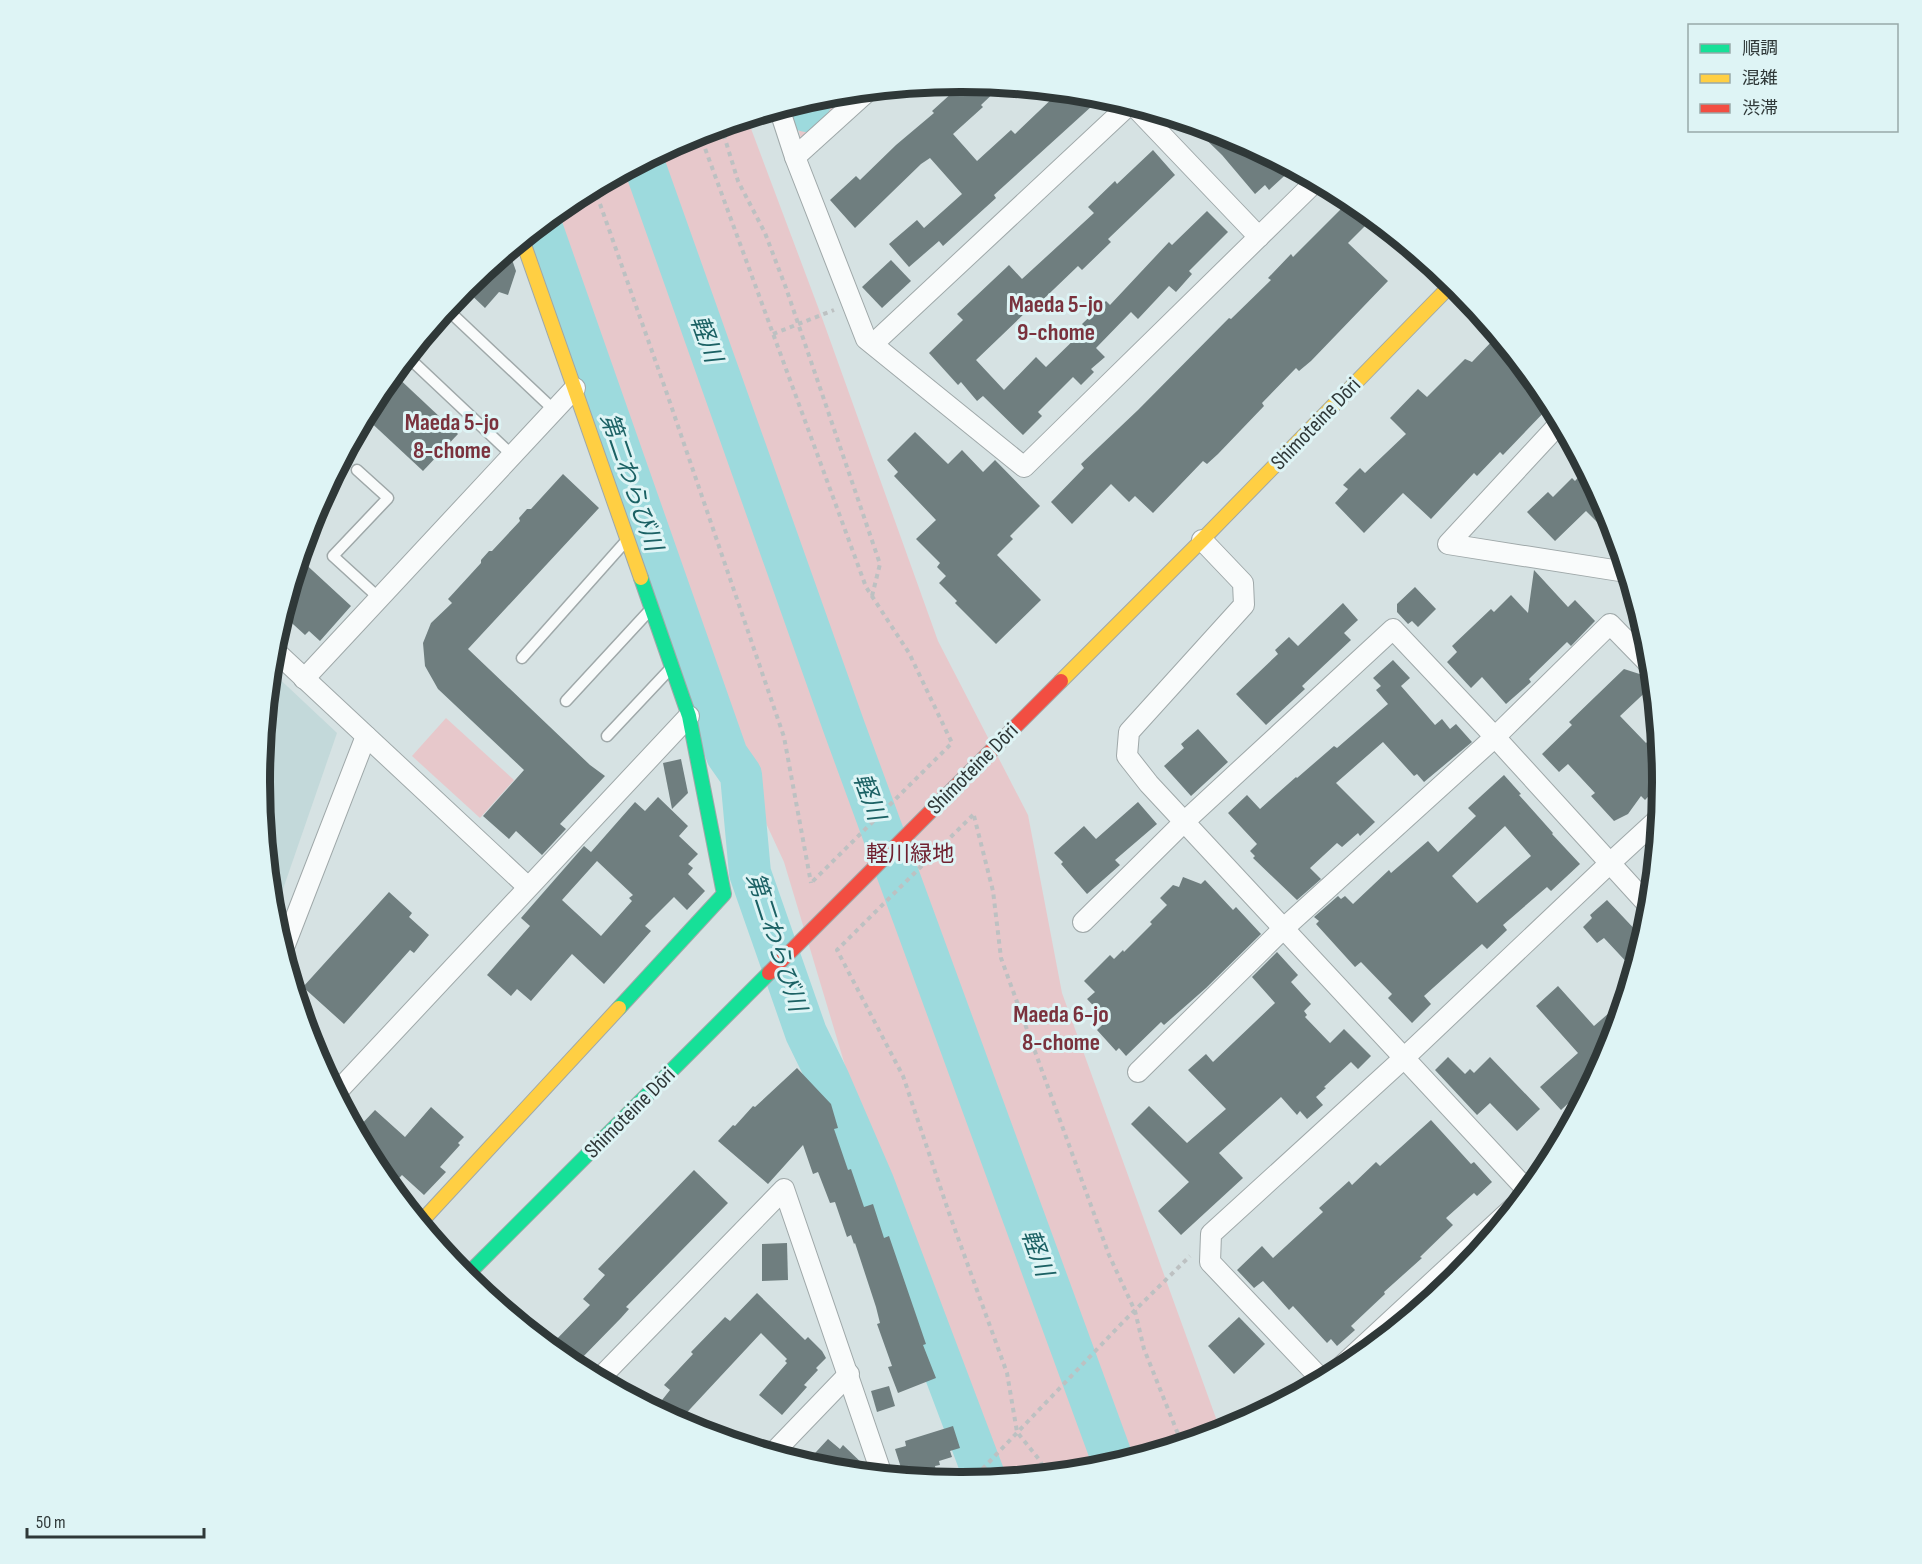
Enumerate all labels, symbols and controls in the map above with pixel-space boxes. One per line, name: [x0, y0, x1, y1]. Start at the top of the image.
legend: [1688, 24, 1898, 132]
text: 順調: [1742, 38, 1778, 59]
text: 混雑: [1742, 68, 1778, 89]
text: 渋滞: [1742, 98, 1778, 119]
district label: Maeda 5-jo 9-chome: [1009, 290, 1103, 347]
water label: 軽川: [684, 311, 729, 369]
street label: Shimoteine Dōri: [1265, 372, 1367, 476]
district label: Maeda 5-jo 8-chome: [405, 408, 499, 465]
water label: 第二わらび川: [594, 409, 669, 558]
street label: Shimoteine Dōri: [922, 718, 1024, 820]
water label: 軽川: [847, 769, 892, 827]
park label: 軽川緑地: [866, 841, 954, 868]
water label: 第二わらび川: [740, 869, 813, 1018]
district label: Maeda 6-jo 8-chome: [1013, 1000, 1109, 1057]
street label: Shimoteine Dōri: [579, 1062, 681, 1164]
water label: 軽川: [1015, 1225, 1060, 1283]
scale bar: [27, 1501, 204, 1539]
text: 50 m: [36, 1512, 66, 1533]

